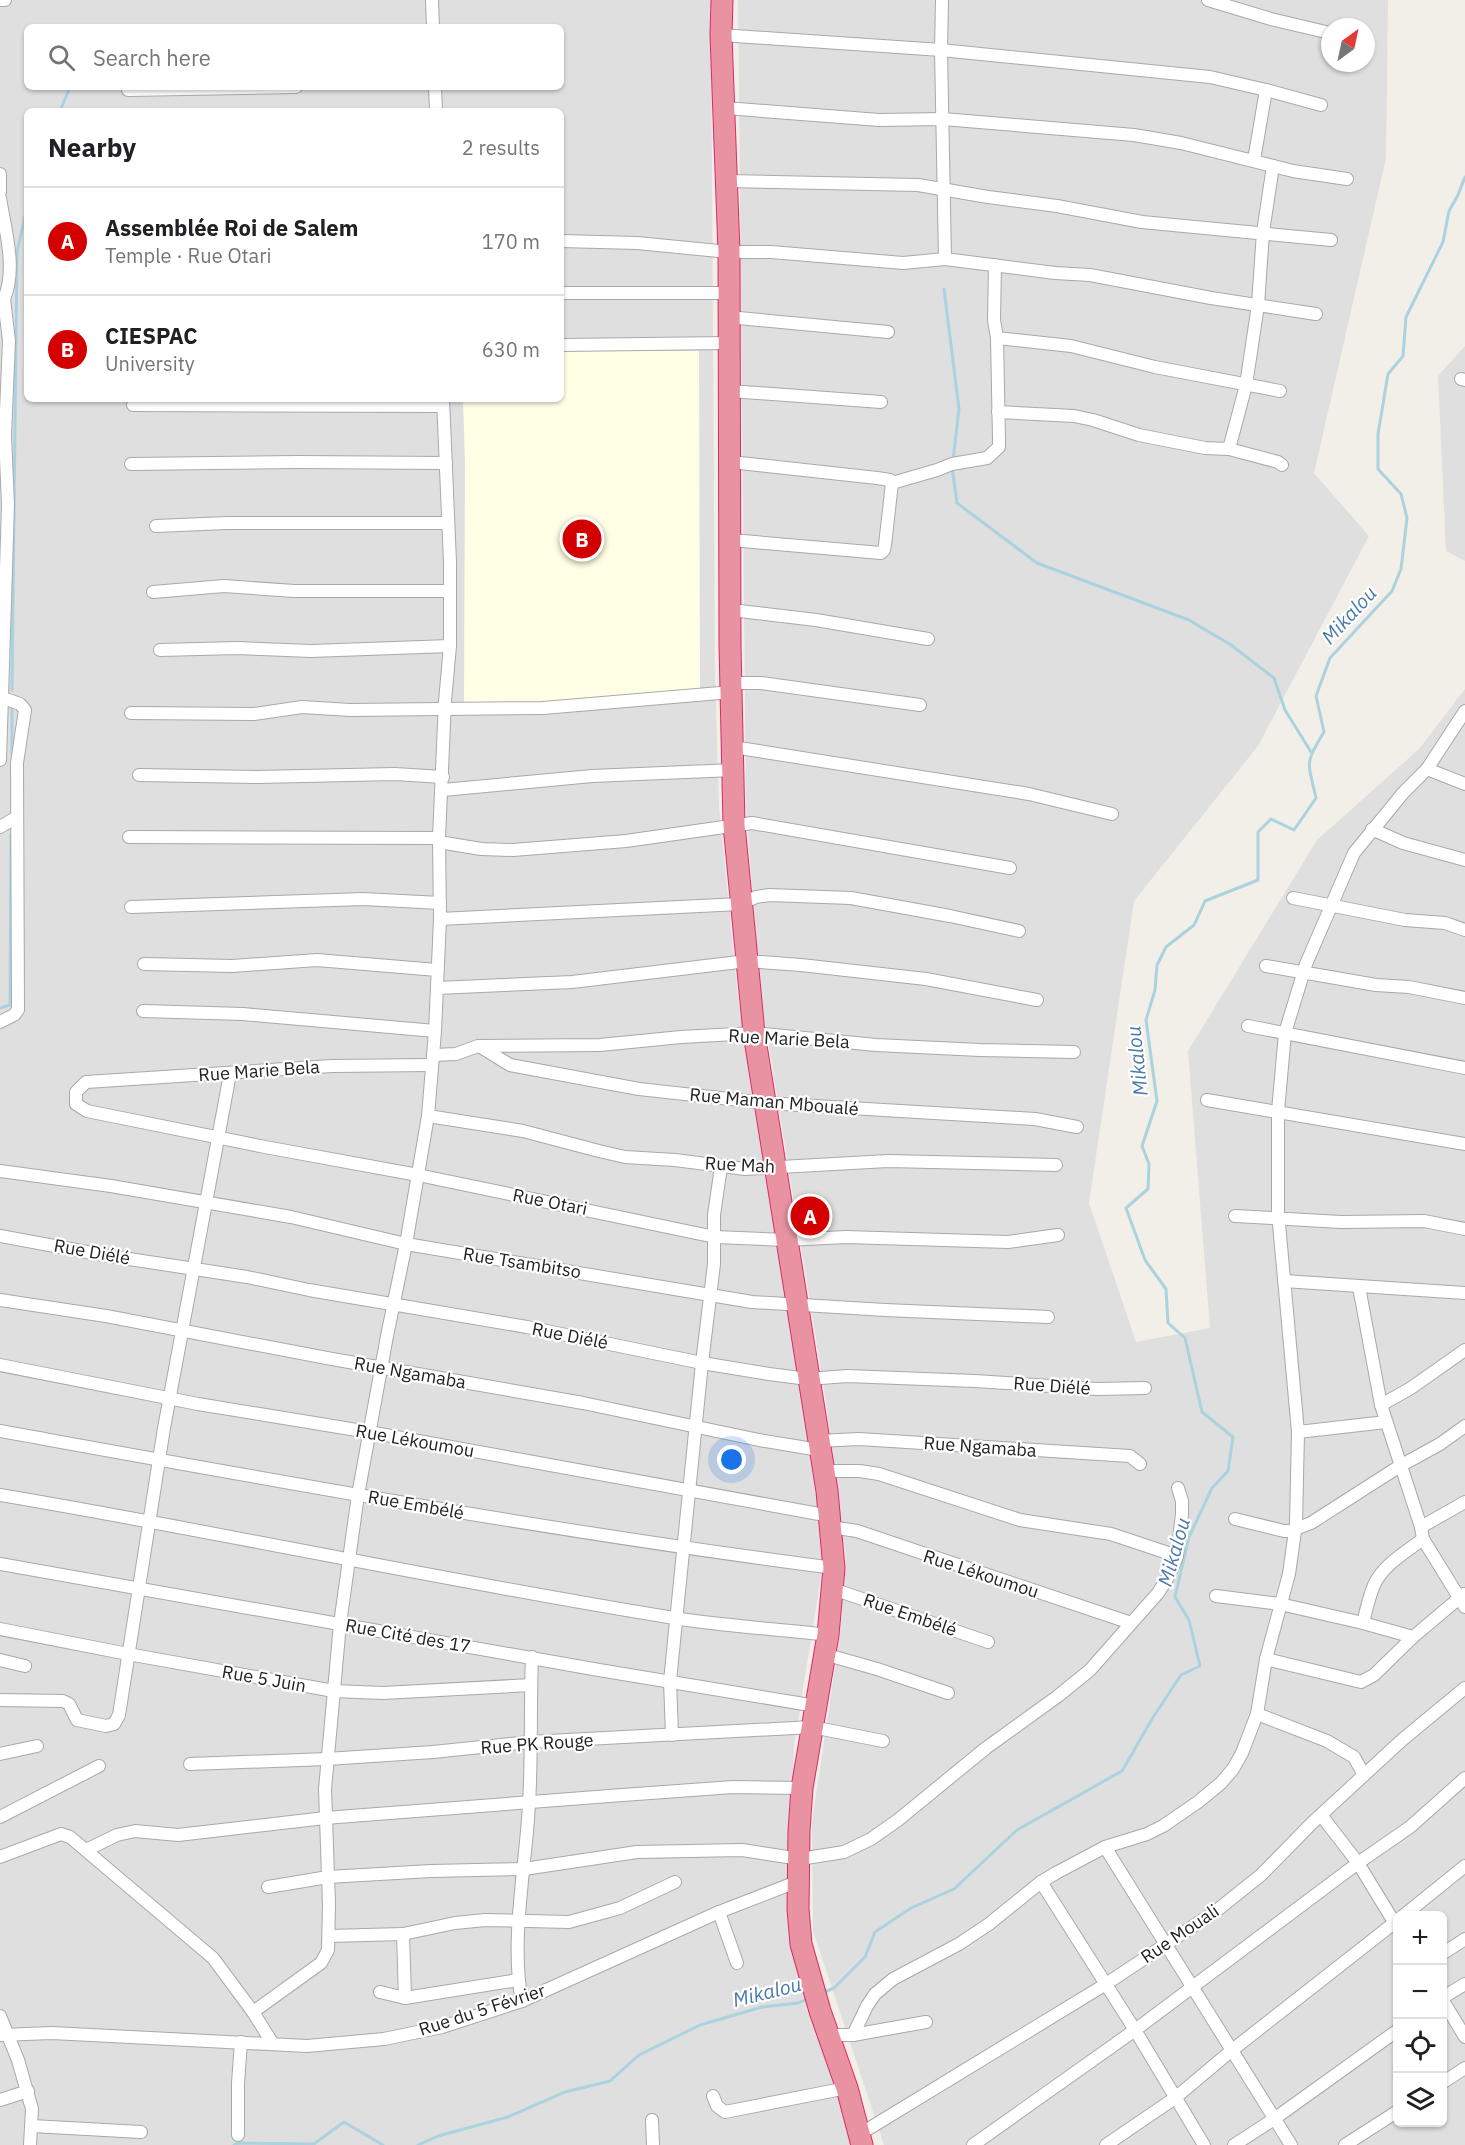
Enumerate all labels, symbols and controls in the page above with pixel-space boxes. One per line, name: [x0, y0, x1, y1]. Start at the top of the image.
north arrow: [1321, 18, 1375, 72]
search box: [24, 24, 564, 90]
icon: search: [45, 41, 78, 74]
text: Search here: [93, 43, 211, 72]
text: Nearby: [48, 130, 136, 164]
text: 2 results: [462, 134, 540, 161]
text: Assemblée Roi de Salem: [105, 213, 358, 242]
text: A: [61, 228, 74, 255]
text: 170 m: [482, 228, 540, 255]
text: Temple · Rue Otari: [105, 242, 272, 269]
text: CIESPAC: [105, 321, 197, 350]
text: B: [61, 336, 74, 363]
text: 630 m: [482, 336, 540, 363]
text: University: [105, 350, 195, 377]
pin: B: [562, 516, 602, 562]
water label: Mikalou: [1315, 580, 1382, 650]
street label: Rue Marie Bela: [728, 1024, 851, 1053]
water label: Mikalou: [1119, 1025, 1154, 1097]
street label: Rue Marie Bela: [198, 1055, 321, 1086]
street label: Rue Maman Mboualé: [689, 1083, 860, 1120]
street label: Rue Mah: [704, 1151, 776, 1178]
street label: Rue Otari: [511, 1183, 589, 1220]
pin: A: [790, 1194, 830, 1238]
street label: Rue Diélé: [52, 1233, 132, 1270]
street label: Rue Tsambitso: [461, 1242, 583, 1283]
street label: Rue Diélé: [530, 1317, 610, 1354]
street label: Rue Ngamaba: [352, 1351, 468, 1394]
street label: Rue Diélé: [1013, 1371, 1091, 1400]
street label: Rue Lékoumou: [354, 1419, 476, 1462]
street label: Rue Ngamaba: [923, 1431, 1038, 1462]
your location: [717, 1445, 746, 1474]
street label: Rue Embélé: [366, 1485, 466, 1524]
water label: Mikalou: [1151, 1514, 1196, 1589]
street label: Rue Lékoumou: [920, 1544, 1042, 1603]
street label: Rue Embélé: [860, 1588, 960, 1641]
street label: Rue Cité des 17: [344, 1613, 473, 1658]
street label: Rue 5 Juin: [220, 1660, 308, 1697]
street label: Rue PK Rouge: [480, 1728, 594, 1759]
street label: Rue Mouali: [1136, 1899, 1223, 1968]
map controls: [1393, 1911, 1447, 2127]
button: +: [1393, 1911, 1447, 1965]
button: −: [1393, 1965, 1447, 2019]
water label: Mikalou: [730, 1970, 804, 2013]
street label: Rue du 5 Février: [416, 1978, 548, 2041]
button: locate: [1393, 2019, 1447, 2073]
button: layers: [1393, 2073, 1447, 2127]

